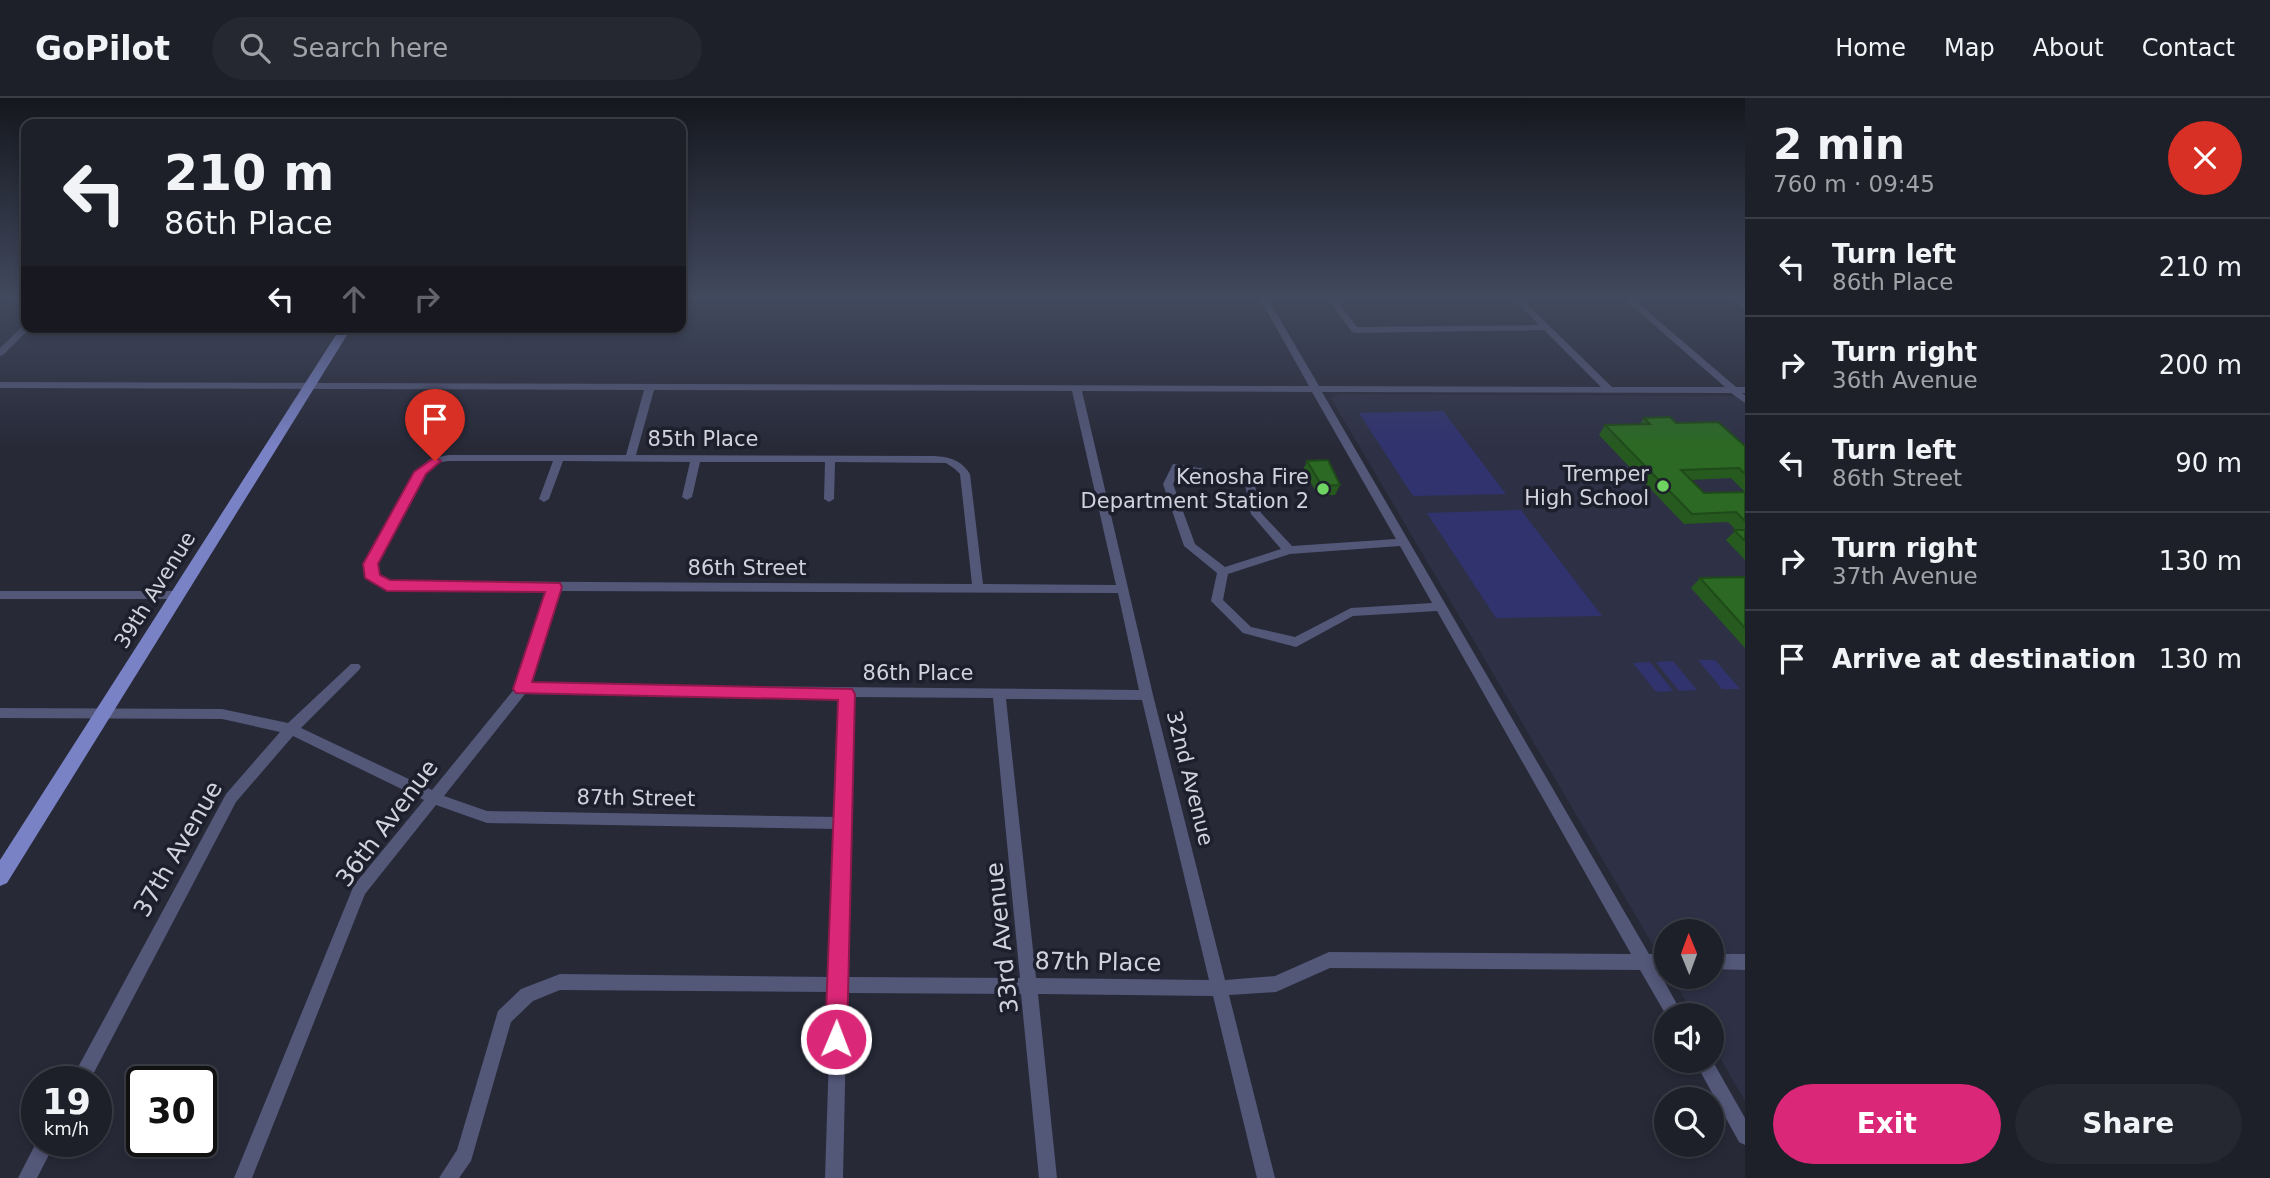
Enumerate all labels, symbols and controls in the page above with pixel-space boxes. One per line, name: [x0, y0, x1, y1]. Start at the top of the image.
search box: [212, 17, 702, 80]
text: GoPilot: [35, 29, 170, 68]
icon: search: [236, 29, 274, 67]
text: Search here: [292, 33, 448, 63]
text: Home: [1835, 34, 1906, 62]
text: Map: [1944, 34, 1995, 62]
text: About: [2033, 34, 2104, 62]
text: Contact: [2142, 34, 2235, 62]
text: 2 min: [1773, 120, 1905, 169]
button: close: [2168, 121, 2242, 195]
text: 210 m: [164, 145, 334, 202]
icon: left: [49, 147, 140, 238]
text: 760 m · 09:45: [1773, 171, 1935, 197]
text: 86th Place: [164, 204, 333, 242]
text: Turn left: [1832, 239, 1956, 269]
icon: left: [1773, 248, 1811, 286]
text: 210 m: [2159, 252, 2242, 282]
text: 86th Place: [1832, 269, 1953, 295]
icon: left: [262, 280, 300, 318]
icon: ahead: [335, 280, 373, 318]
icon: right: [408, 280, 446, 318]
text: Turn right: [1832, 337, 1977, 367]
icon: right: [1773, 346, 1811, 384]
text: 200 m: [2159, 350, 2242, 380]
text: 36th Avenue: [1832, 367, 1978, 393]
pin: [405, 389, 465, 461]
icon: arrive: [416, 400, 454, 438]
street label: 85th Place: [648, 427, 758, 451]
text: Turn left: [1832, 435, 1956, 465]
icon: left: [1773, 444, 1811, 482]
text: 90 m: [2175, 448, 2242, 478]
place label: Tremper High School: [1524, 462, 1649, 510]
place label: Kenosha Fire Department Station 2: [1081, 465, 1309, 513]
text: 86th Street: [1832, 465, 1962, 491]
marker: Tremper High School: [1655, 478, 1671, 494]
marker: Kenosha Fire Department Station 2: [1315, 481, 1331, 497]
street label: 39th Avenue: [110, 527, 200, 653]
text: Turn right: [1832, 533, 1977, 563]
icon: right: [1773, 542, 1811, 580]
text: 130 m: [2159, 546, 2242, 576]
street label: 86th Street: [688, 556, 806, 580]
text: 37th Avenue: [1832, 563, 1978, 589]
icon: arrive: [1773, 640, 1811, 678]
text: Arrive at destination: [1832, 644, 2136, 674]
text: 130 m: [2159, 644, 2242, 674]
street label: 86th Place: [863, 661, 973, 685]
street label: 32nd Avenue: [1162, 708, 1218, 848]
street label: 36th Avenue: [330, 754, 444, 892]
street label: 37th Avenue: [128, 776, 228, 922]
street label: 87th Street: [576, 785, 696, 811]
street label: 33rd Avenue: [980, 861, 1024, 1015]
north arrow: [1654, 919, 1724, 989]
map controls: [1654, 919, 1724, 1157]
street label: 87th Place: [1034, 947, 1162, 977]
position arrow: [799, 1002, 873, 1076]
button: sound: [1654, 1003, 1724, 1073]
speed limit sign: 30: [126, 1066, 217, 1157]
text: 19: [42, 1082, 91, 1122]
button: Exit: [1773, 1084, 2001, 1164]
button: Share: [2015, 1084, 2242, 1164]
button: search: [1654, 1087, 1724, 1157]
text: km/h: [44, 1118, 89, 1139]

